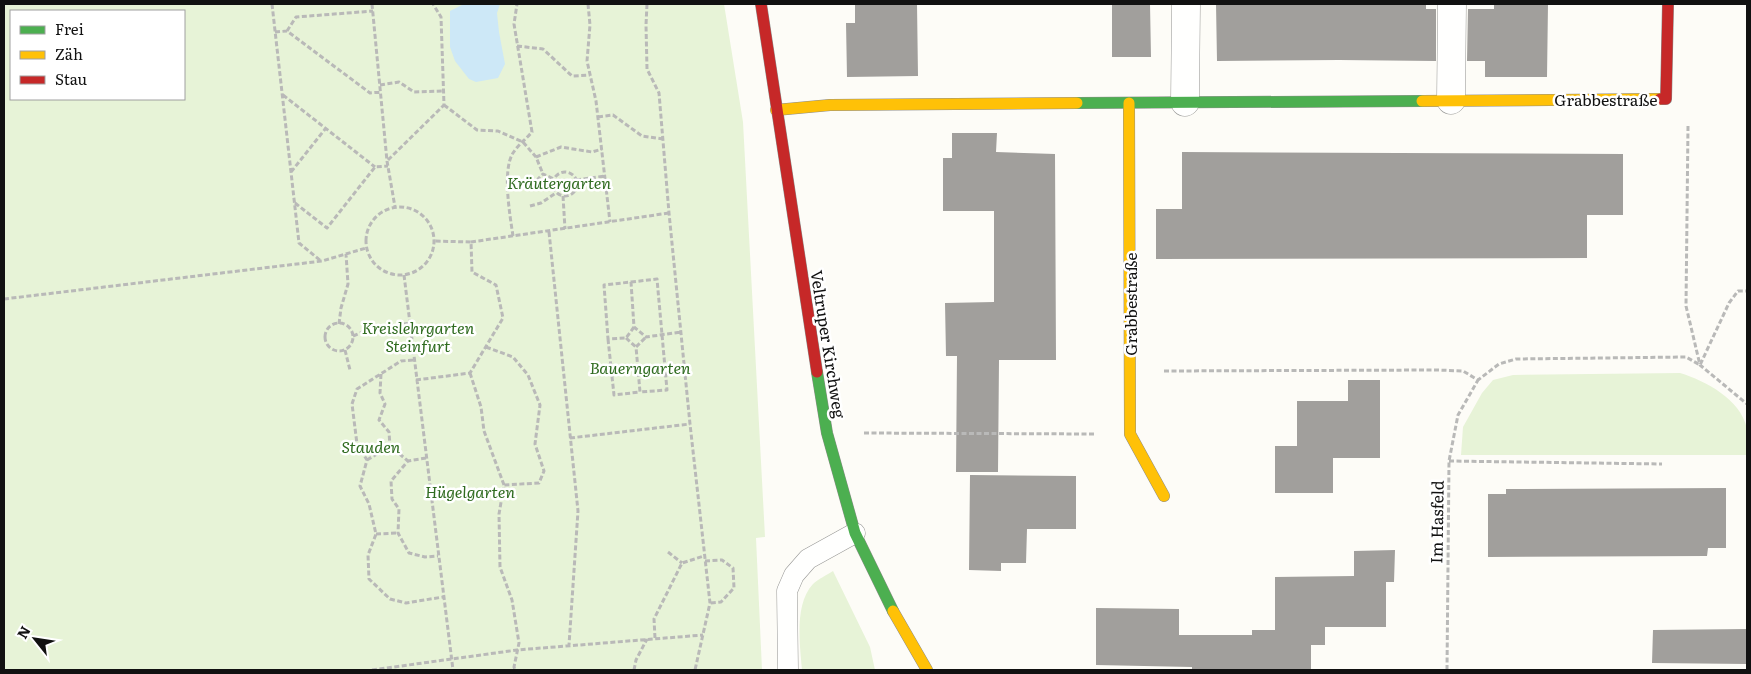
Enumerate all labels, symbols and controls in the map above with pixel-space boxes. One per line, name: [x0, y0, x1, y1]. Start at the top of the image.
legend: [10, 10, 185, 100]
text: Frei: [55, 17, 84, 40]
text: Zäh: [55, 42, 83, 65]
text: Stau: [55, 67, 87, 90]
street label: Grabbestraße: [1554, 87, 1658, 111]
park label: Kräutergarten: [507, 170, 611, 194]
street label: Grabbestraße: [1118, 252, 1142, 356]
street label: Veltruper Kirchweg: [805, 268, 853, 420]
park label: Kreislehrgarten Steinfurt: [362, 315, 475, 357]
park label: Bauerngarten: [589, 355, 691, 379]
park label: Stauden: [342, 434, 401, 458]
park label: Hügelgarten: [425, 479, 515, 503]
street label: Im Hasfeld: [1423, 480, 1449, 564]
north arrow: [10, 614, 60, 664]
text: N: [11, 622, 35, 642]

